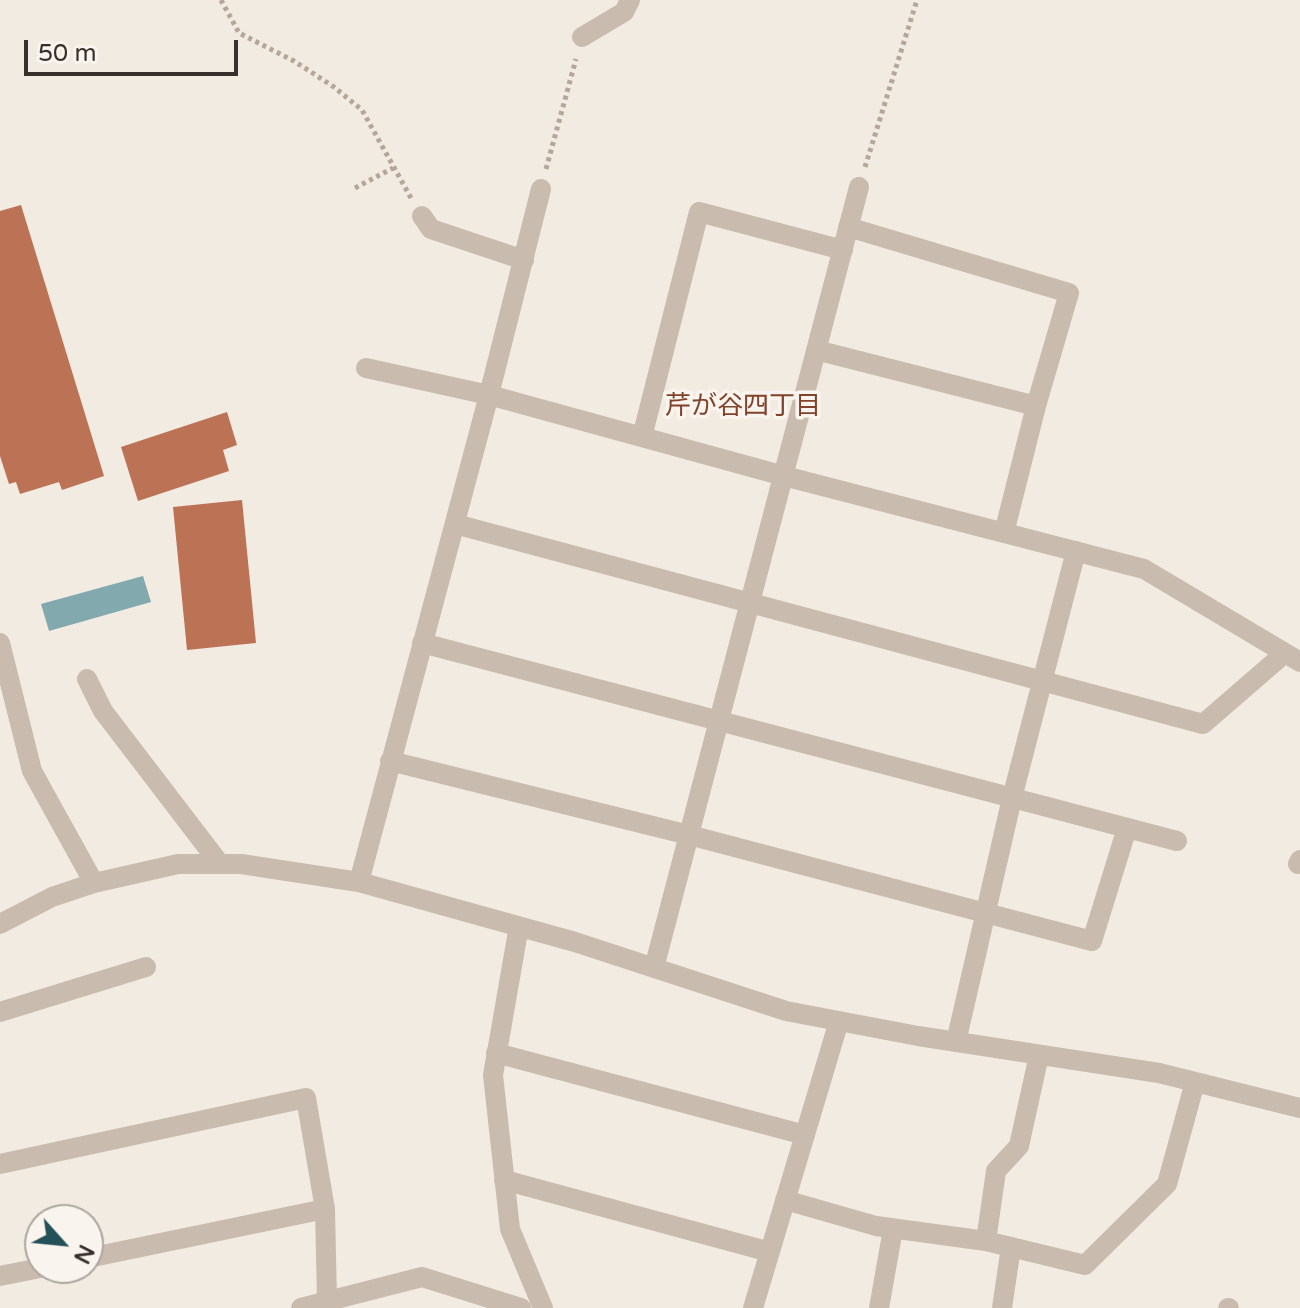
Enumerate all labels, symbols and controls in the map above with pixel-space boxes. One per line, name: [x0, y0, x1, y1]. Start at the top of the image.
scale bar: [28, 24, 242, 74]
text: 50 m: [38, 39, 96, 68]
district label: 芹が谷四丁目: [665, 391, 821, 423]
north arrow: [24, 1204, 104, 1284]
text: N: [68, 1240, 99, 1268]

